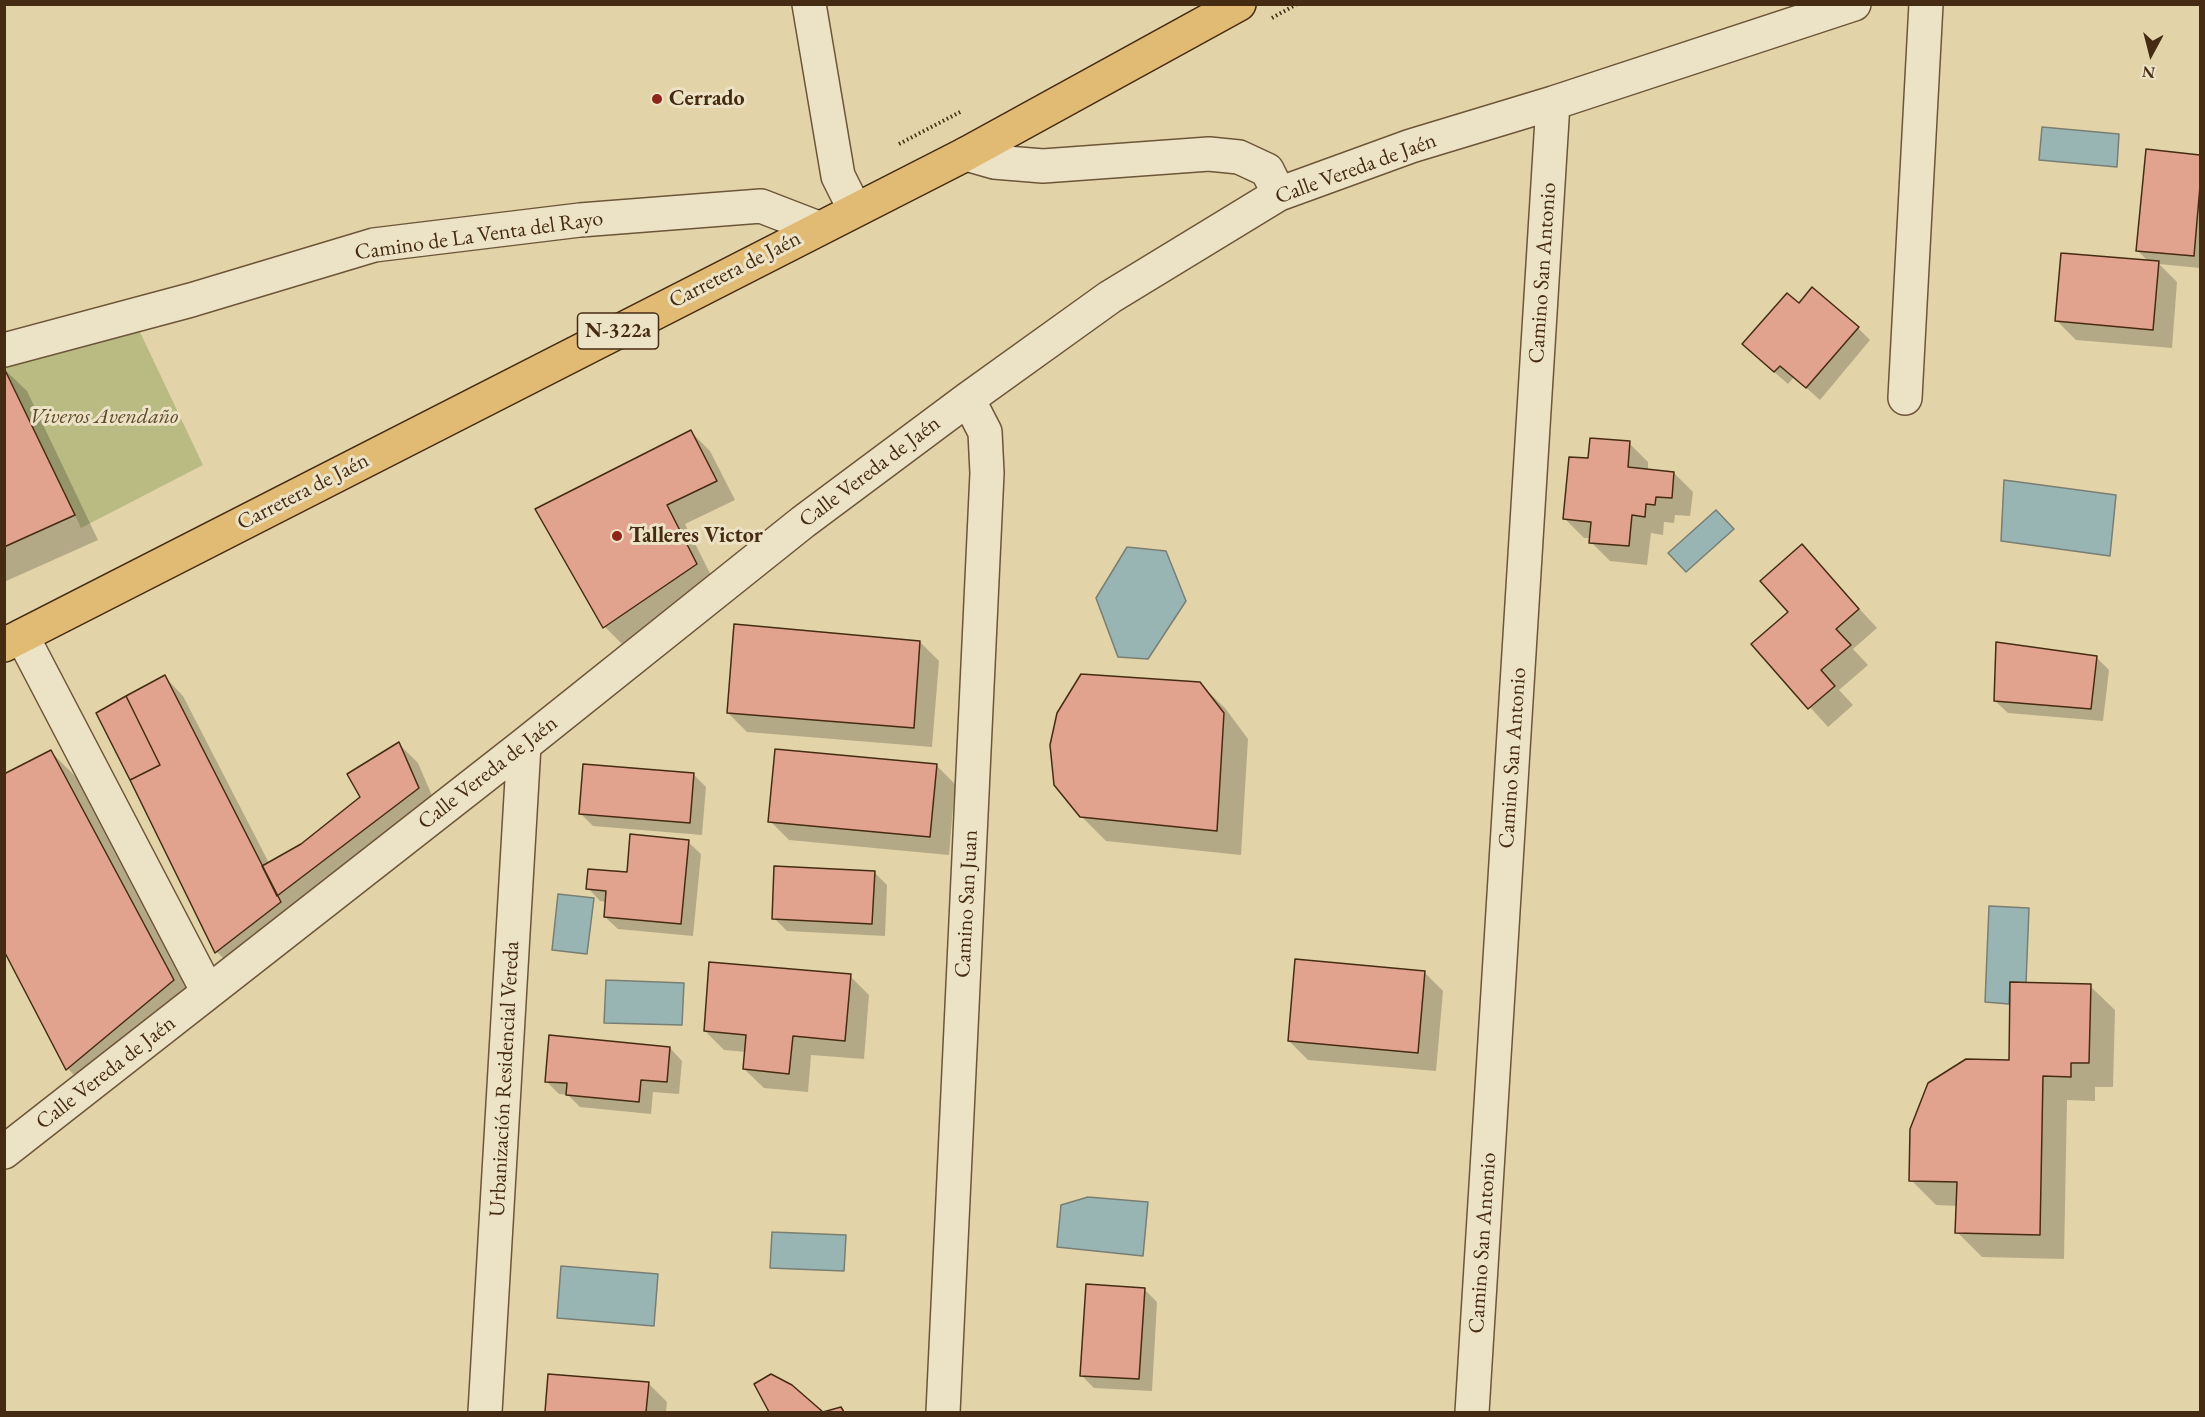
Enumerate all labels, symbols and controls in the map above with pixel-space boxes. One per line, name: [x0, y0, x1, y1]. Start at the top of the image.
north arrow: [2121, 24, 2181, 84]
text: N: [2141, 61, 2156, 84]
place label: Cerrado: [669, 86, 744, 112]
marker: Cerrado: [650, 92, 664, 106]
street label: Calle Vereda de Jaén: [1272, 128, 1440, 210]
street label: Camino San Antonio: [1524, 182, 1562, 364]
street label: Camino de La Venta del Rayo: [353, 206, 605, 266]
street label: Carretera de Jaén: [665, 225, 805, 315]
road number: N-322a: [578, 313, 658, 349]
park label: Viveros Avendaño: [30, 404, 178, 430]
street label: Calle Vereda de Jaén: [794, 410, 946, 534]
street label: Carretera de Jaén: [233, 447, 373, 537]
place label: Talleres Victor: [629, 523, 763, 549]
marker: Talleres Victor: [610, 529, 624, 543]
street label: Camino San Antonio: [1494, 667, 1532, 849]
street label: Calle Vereda de Jaén: [413, 710, 563, 836]
street label: Camino San Juan: [950, 829, 984, 979]
street label: Urbanización Residencial Vereda: [485, 940, 525, 1218]
street label: Calle Vereda de Jaén: [31, 1010, 181, 1136]
street label: Camino San Antonio: [1464, 1152, 1502, 1334]

